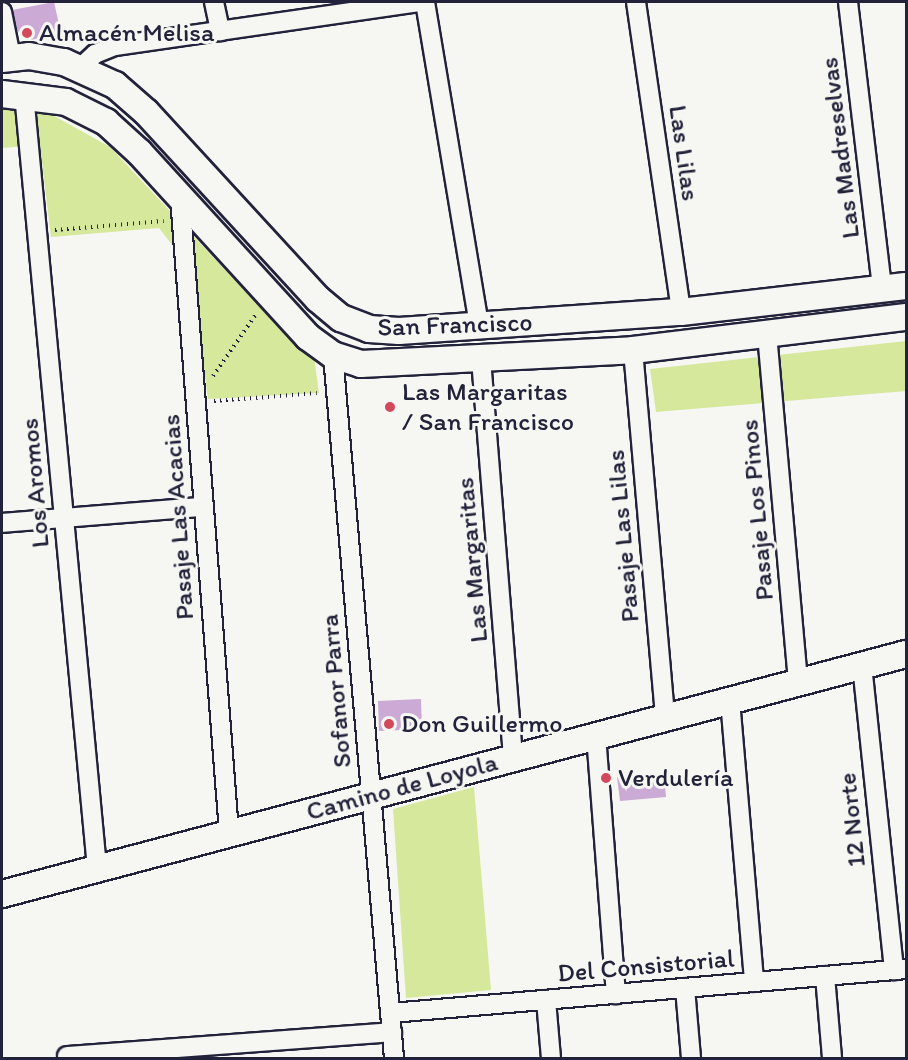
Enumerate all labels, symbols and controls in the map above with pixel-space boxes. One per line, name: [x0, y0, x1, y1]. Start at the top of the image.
place label: Almacén Melisa: [39, 17, 215, 49]
marker: Almacén Melisa: [20, 26, 34, 40]
street label: Las Madreselvas: [813, 55, 867, 241]
street label: Las Lilas: [662, 103, 706, 203]
street label: San Francisco: [377, 307, 533, 343]
place label: Las Margaritas / San Francisco: [402, 376, 574, 437]
marker: Las Margaritas / San Francisco: [383, 400, 397, 414]
street label: Pasaje Las Acacias: [155, 413, 201, 621]
street label: Los Aromos: [14, 417, 56, 549]
street label: Pasaje Los Pinos: [734, 418, 780, 602]
street label: Pasaje Las Lilas: [600, 449, 646, 623]
street label: Las Margaritas: [449, 476, 495, 644]
street label: Sofanor Parra: [314, 613, 358, 769]
place label: Don Guillermo: [401, 708, 564, 740]
marker: Don Guillermo: [382, 717, 396, 731]
street label: Camino de Loyola: [303, 746, 501, 828]
place label: Verdulería: [618, 762, 733, 794]
marker: Verdulería: [599, 771, 613, 785]
street label: 12 Norte: [832, 771, 872, 869]
street label: Del Consistorial: [556, 943, 736, 989]

